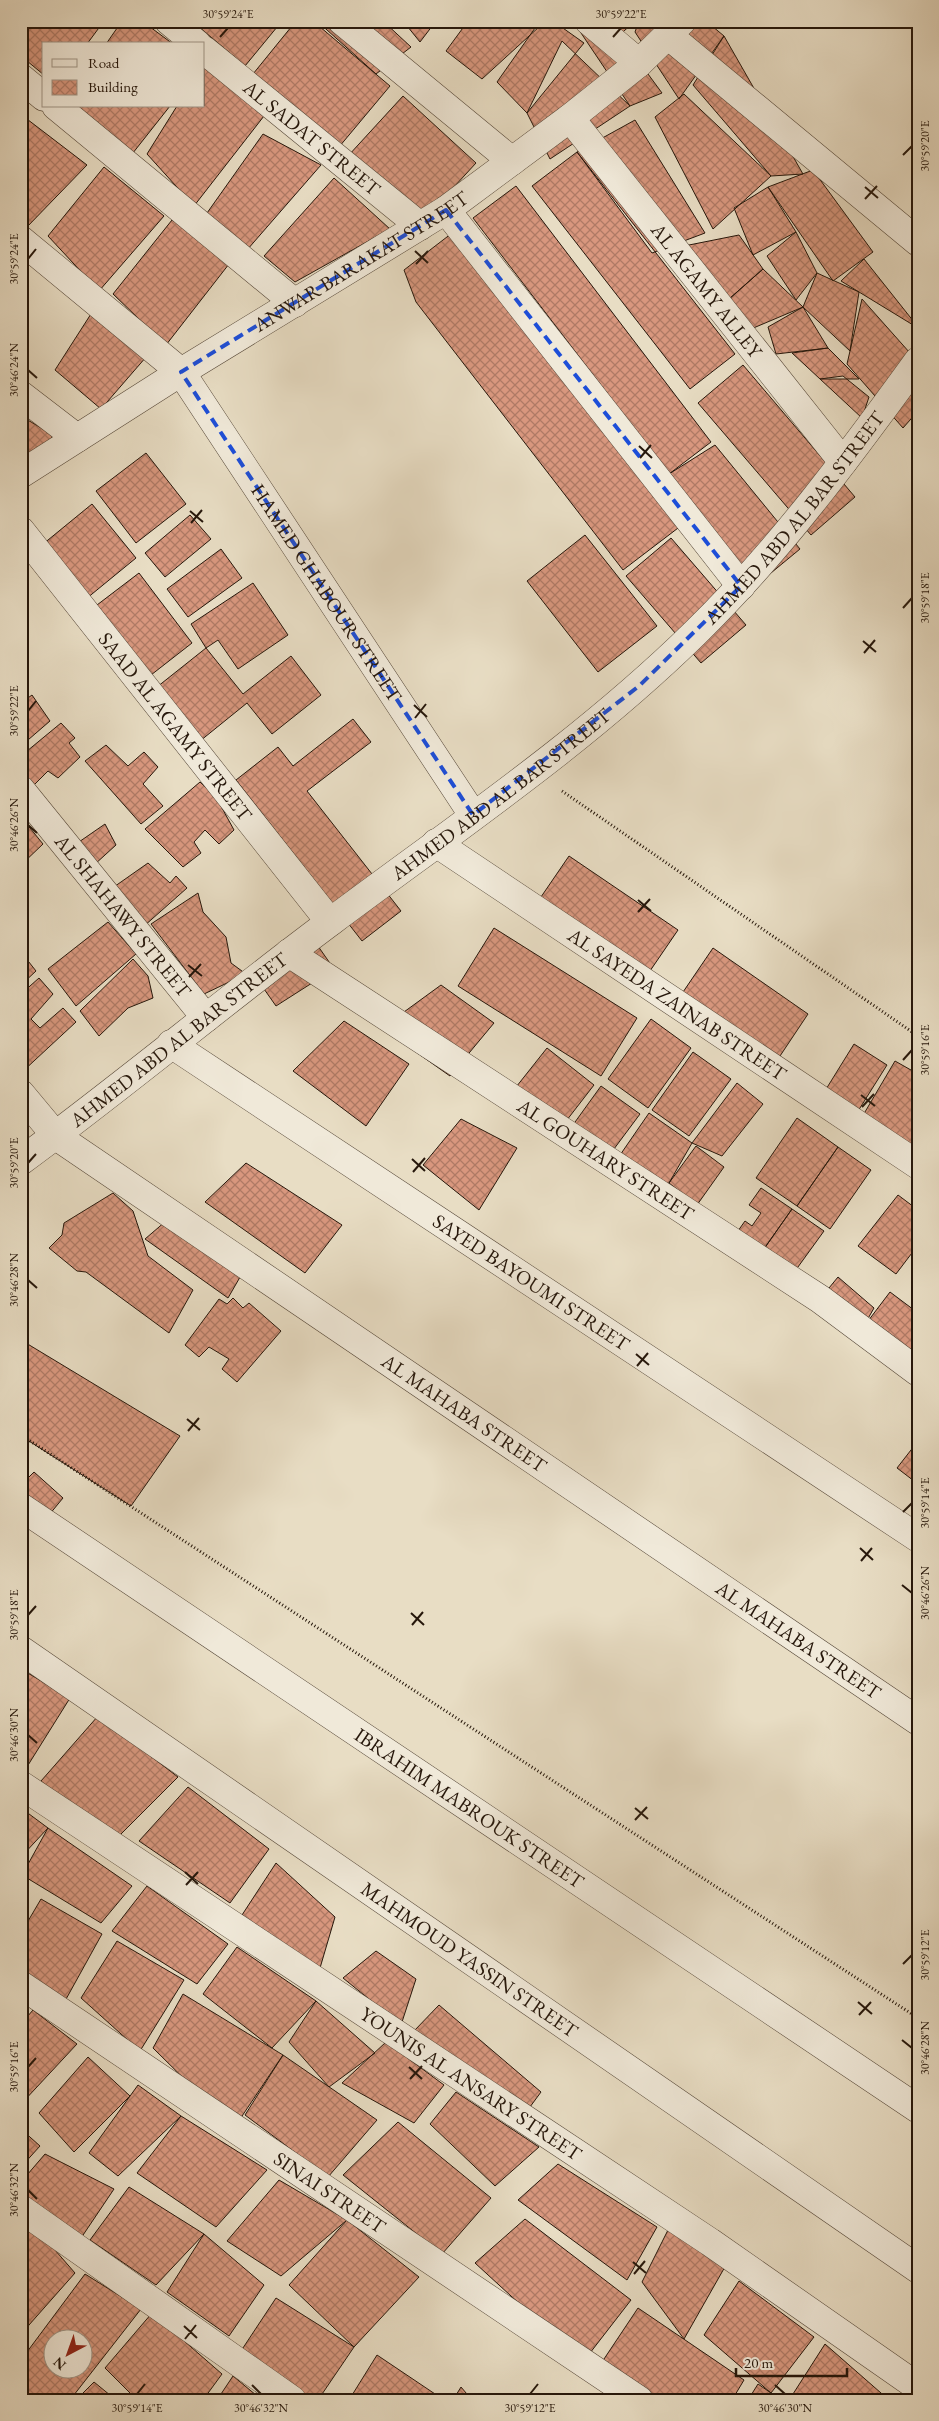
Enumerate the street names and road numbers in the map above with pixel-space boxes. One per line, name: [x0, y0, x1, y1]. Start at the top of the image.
street label: AL SADAT STREET: [237, 74, 386, 202]
street label: ANWAR BARAKAT STREET: [248, 185, 474, 338]
street label: AL AGAMY ALLEY: [645, 217, 769, 364]
street label: AHMED ABD AL BAR STREET: [698, 405, 890, 630]
street label: HAMED GHABOUR STREET: [245, 479, 408, 707]
street label: SAAD AL AGAMY STREET: [93, 627, 258, 827]
street label: AHMED ABD AL BAR STREET: [385, 702, 616, 887]
street label: AL SHAHAWY STREET: [48, 828, 197, 1003]
street label: AL SAYEDA ZAINAB STREET: [562, 921, 792, 1087]
street label: AHMED ABD AL BAR STREET: [64, 946, 293, 1133]
street label: AL GOUHARY STREET: [512, 1092, 699, 1227]
street label: SAYED BAYOUMI STREET: [428, 1208, 635, 1357]
street label: AL MAHABA STREET: [376, 1347, 552, 1479]
street label: AL MAHABA STREET: [710, 1574, 887, 1705]
street label: IBRAHIM MABROUK STREET: [350, 1722, 590, 1895]
street label: MAHMOUD YASSIN STREET: [356, 1876, 584, 2044]
street label: YOUNIS AL ANSARY STREET: [355, 2001, 587, 2167]
street label: SINAI STREET: [269, 2145, 391, 2240]

